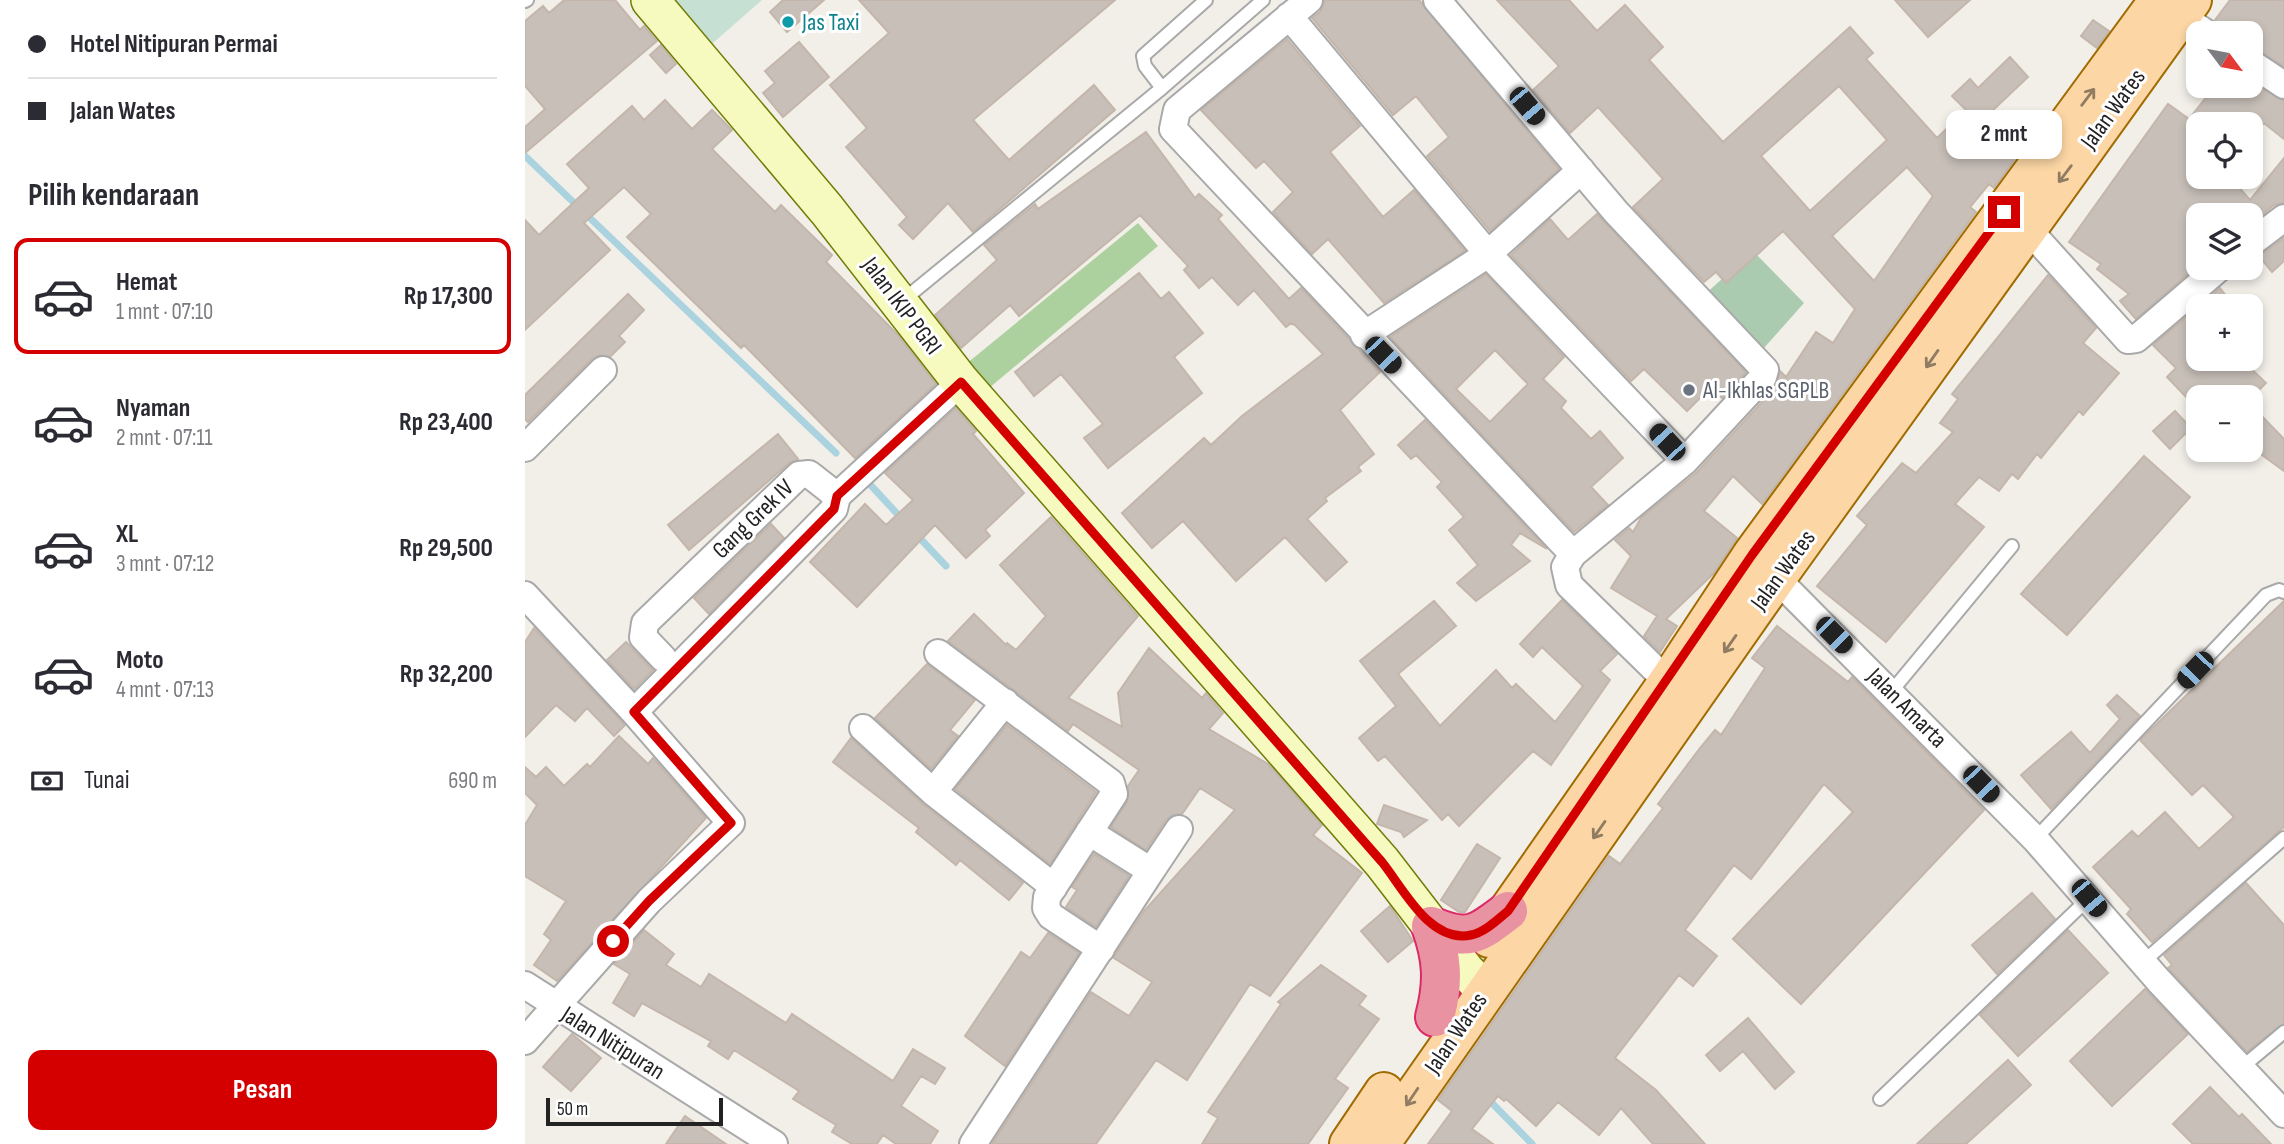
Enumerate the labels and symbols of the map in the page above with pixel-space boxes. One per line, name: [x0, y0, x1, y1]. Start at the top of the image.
place label: Jas Taxi: [801, 8, 859, 37]
marker: Jas Taxi: [780, 14, 796, 30]
north arrow: [2186, 21, 2263, 98]
street label: Jalan Wates: [2074, 63, 2152, 155]
car: [1506, 83, 1549, 129]
one-way arrow: [2080, 88, 2095, 107]
callout: 2 mnt: [1946, 110, 2062, 160]
one-way arrow: [2058, 164, 2072, 183]
route end: [1988, 196, 2020, 228]
street label: Jalan IKIP PGRI: [855, 251, 948, 360]
car: [1361, 333, 1406, 377]
one-way arrow: [1925, 349, 1939, 368]
place label: Al-Ikhlas SGPLB: [1702, 376, 1829, 405]
marker: Al-Ikhlas SGPLB: [1681, 382, 1697, 398]
car: [1645, 419, 1690, 465]
street label: Gang Grek IV: [706, 473, 800, 565]
street label: Jalan Wates: [1744, 524, 1822, 616]
car: [1812, 613, 1857, 657]
one-way arrow: [1723, 634, 1737, 653]
car: [2173, 648, 2218, 692]
street label: Jalan Amarta: [1860, 661, 1953, 754]
car: [1959, 762, 2004, 806]
one-way arrow: [1591, 820, 1606, 839]
car: [2068, 875, 2111, 921]
route start: [597, 925, 629, 957]
street label: Jalan Wates: [1418, 987, 1494, 1080]
street label: Jalan Nitipuran: [555, 999, 670, 1086]
one-way arrow: [1405, 1087, 1419, 1106]
scale bar: [546, 1095, 723, 1127]

